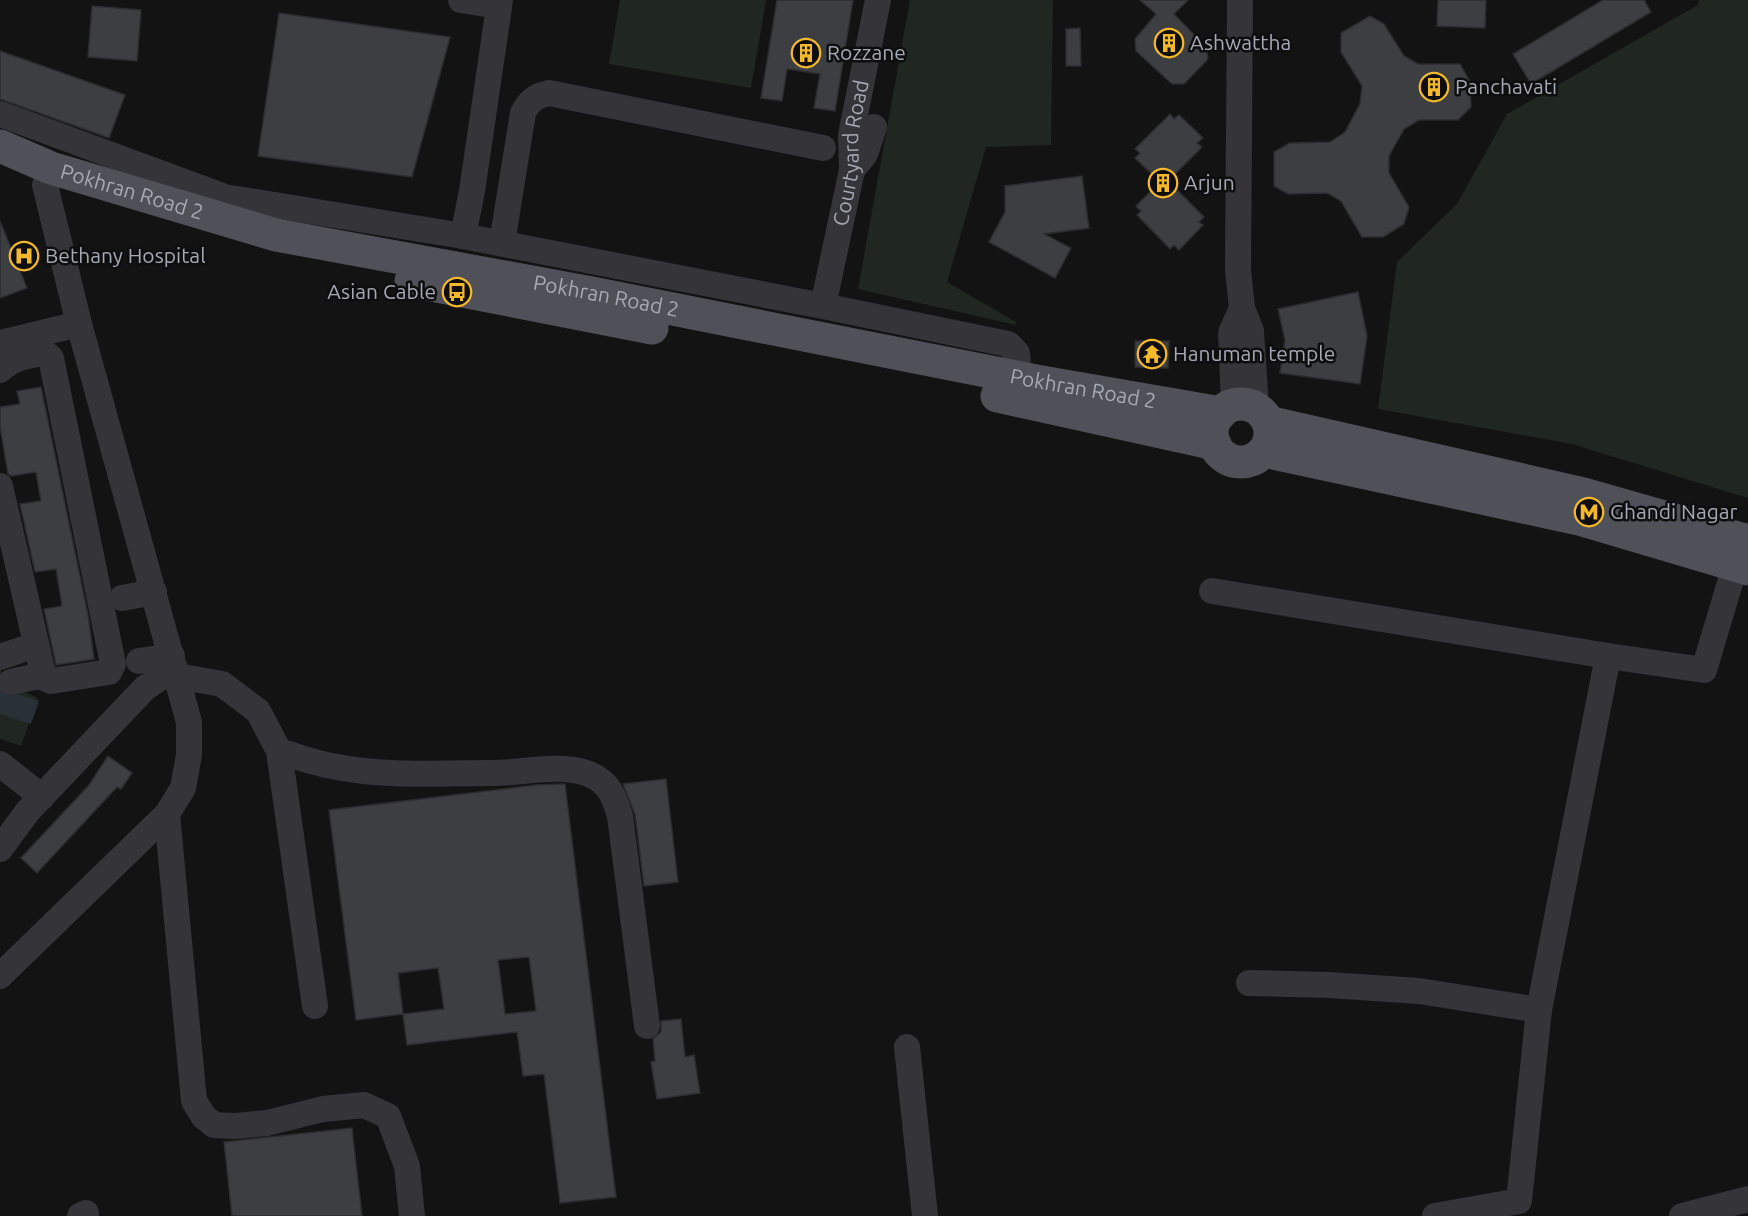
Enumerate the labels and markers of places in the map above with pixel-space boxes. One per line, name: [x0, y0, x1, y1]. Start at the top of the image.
building icon: Ashwattha: [1153, 27, 1185, 59]
place label: Ashwattha: [1190, 30, 1291, 54]
building icon: Rozzane: [790, 37, 822, 69]
place label: Rozzane: [827, 40, 906, 64]
building icon: Panchavati: [1418, 71, 1450, 103]
place label: Panchavati: [1455, 74, 1557, 98]
building icon: Arjun: [1147, 167, 1179, 199]
place label: Arjun: [1184, 170, 1235, 194]
hospital icon: Bethany Hospital: [8, 240, 40, 272]
place label: Bethany Hospital: [45, 243, 206, 267]
bus stop icon: Asian Cable: [441, 276, 473, 308]
place label: Asian Cable: [327, 279, 436, 303]
temple icon: Hanuman temple: [1136, 338, 1168, 370]
place label: Hanuman temple: [1173, 341, 1335, 365]
metro station icon: Ghandi Nagar: [1573, 496, 1605, 528]
place label: Ghandi Nagar: [1610, 499, 1738, 523]

